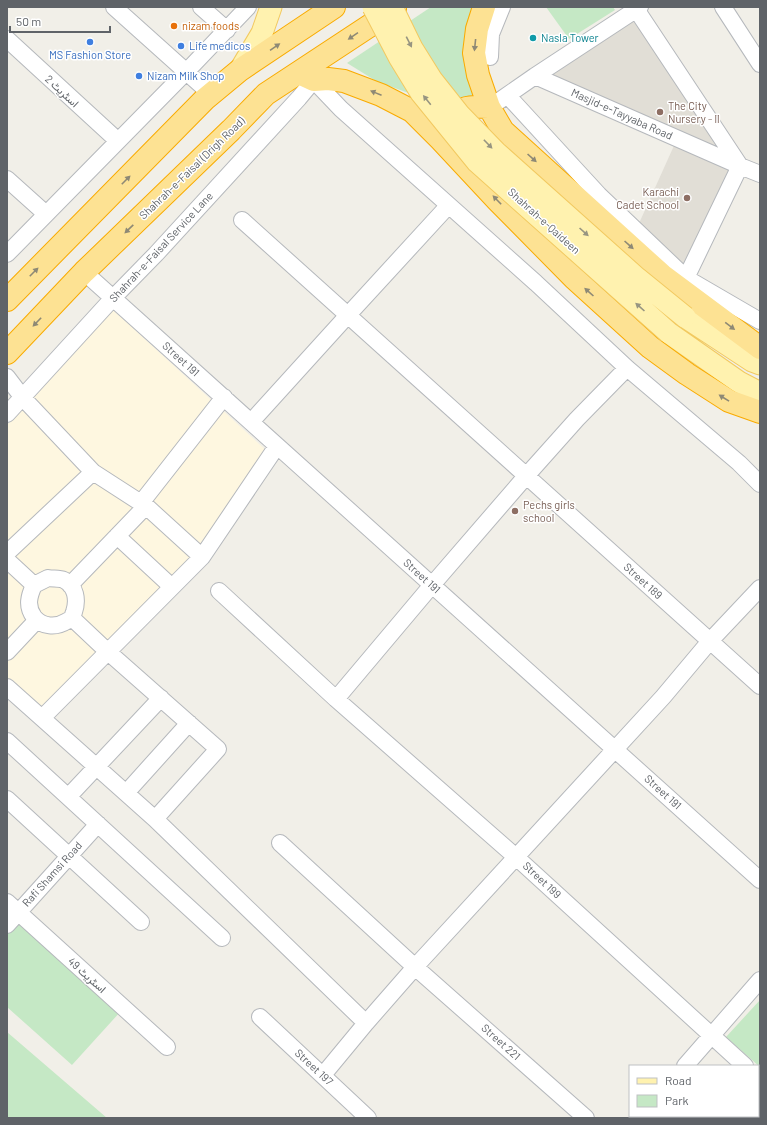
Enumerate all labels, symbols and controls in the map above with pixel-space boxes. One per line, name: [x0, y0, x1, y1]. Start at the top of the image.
scale bar: [10, 8, 110, 34]
text: 50 m: [16, 14, 41, 28]
place label: nizam foods: [182, 19, 239, 32]
marker: nizam foods: [169, 21, 179, 31]
place label: Nasla Tower: [541, 31, 599, 44]
one-way arrow: [347, 33, 359, 40]
marker: Nasla Tower: [528, 33, 538, 43]
one-way arrow: [406, 36, 412, 48]
marker: MS Fashion Store: [85, 37, 95, 47]
place label: Life medicos: [189, 39, 250, 52]
one-way arrow: [472, 39, 478, 51]
marker: Life medicos: [176, 41, 186, 51]
one-way arrow: [269, 43, 280, 51]
place label: MS Fashion Store: [49, 48, 131, 61]
place label: Nizam Milk Shop: [147, 69, 224, 82]
marker: Nizam Milk Shop: [134, 71, 144, 81]
street label: اسٹریٹ 2: [42, 72, 82, 110]
street label: Masjid-e-Tayyaba Road: [569, 85, 675, 142]
one-way arrow: [370, 89, 382, 95]
one-way arrow: [423, 94, 431, 105]
place label: The City Nursery - ll: [668, 99, 720, 125]
marker: The City Nursery - ll: [655, 107, 665, 117]
street label: Shahrah-e-Faisal (Drigh Road): [136, 114, 247, 221]
one-way arrow: [483, 139, 493, 149]
one-way arrow: [527, 153, 538, 162]
one-way arrow: [121, 175, 131, 184]
street label: Shahrah-e-Qaideen: [506, 185, 583, 256]
place label: Karachi Cadet School: [616, 185, 679, 211]
street label: Shahrah-e-Faisal Service Lane: [106, 189, 215, 304]
marker: Karachi Cadet School: [682, 193, 692, 203]
one-way arrow: [492, 195, 502, 205]
one-way arrow: [124, 224, 134, 234]
one-way arrow: [579, 227, 590, 236]
one-way arrow: [624, 240, 634, 250]
one-way arrow: [29, 267, 39, 277]
one-way arrow: [584, 287, 594, 296]
one-way arrow: [635, 303, 645, 312]
one-way arrow: [33, 317, 42, 326]
one-way arrow: [725, 322, 736, 330]
street label: Street 191: [160, 339, 203, 379]
one-way arrow: [718, 394, 730, 401]
place label: Pechs girls school: [523, 498, 575, 524]
marker: Pechs girls school: [510, 506, 520, 516]
street label: Street 191: [401, 556, 444, 596]
street label: Street 189: [621, 560, 666, 602]
street label: Street 191: [642, 772, 685, 812]
street label: Rafi Shamsi Road: [19, 838, 84, 909]
street label: Street 199: [521, 859, 564, 901]
street label: اسٹریٹ 49: [65, 954, 109, 996]
street label: Street 221: [479, 1021, 523, 1062]
street label: Street 197: [293, 1046, 336, 1087]
legend: [629, 1065, 759, 1117]
text: Road: [665, 1073, 692, 1087]
text: Park: [665, 1093, 689, 1107]

